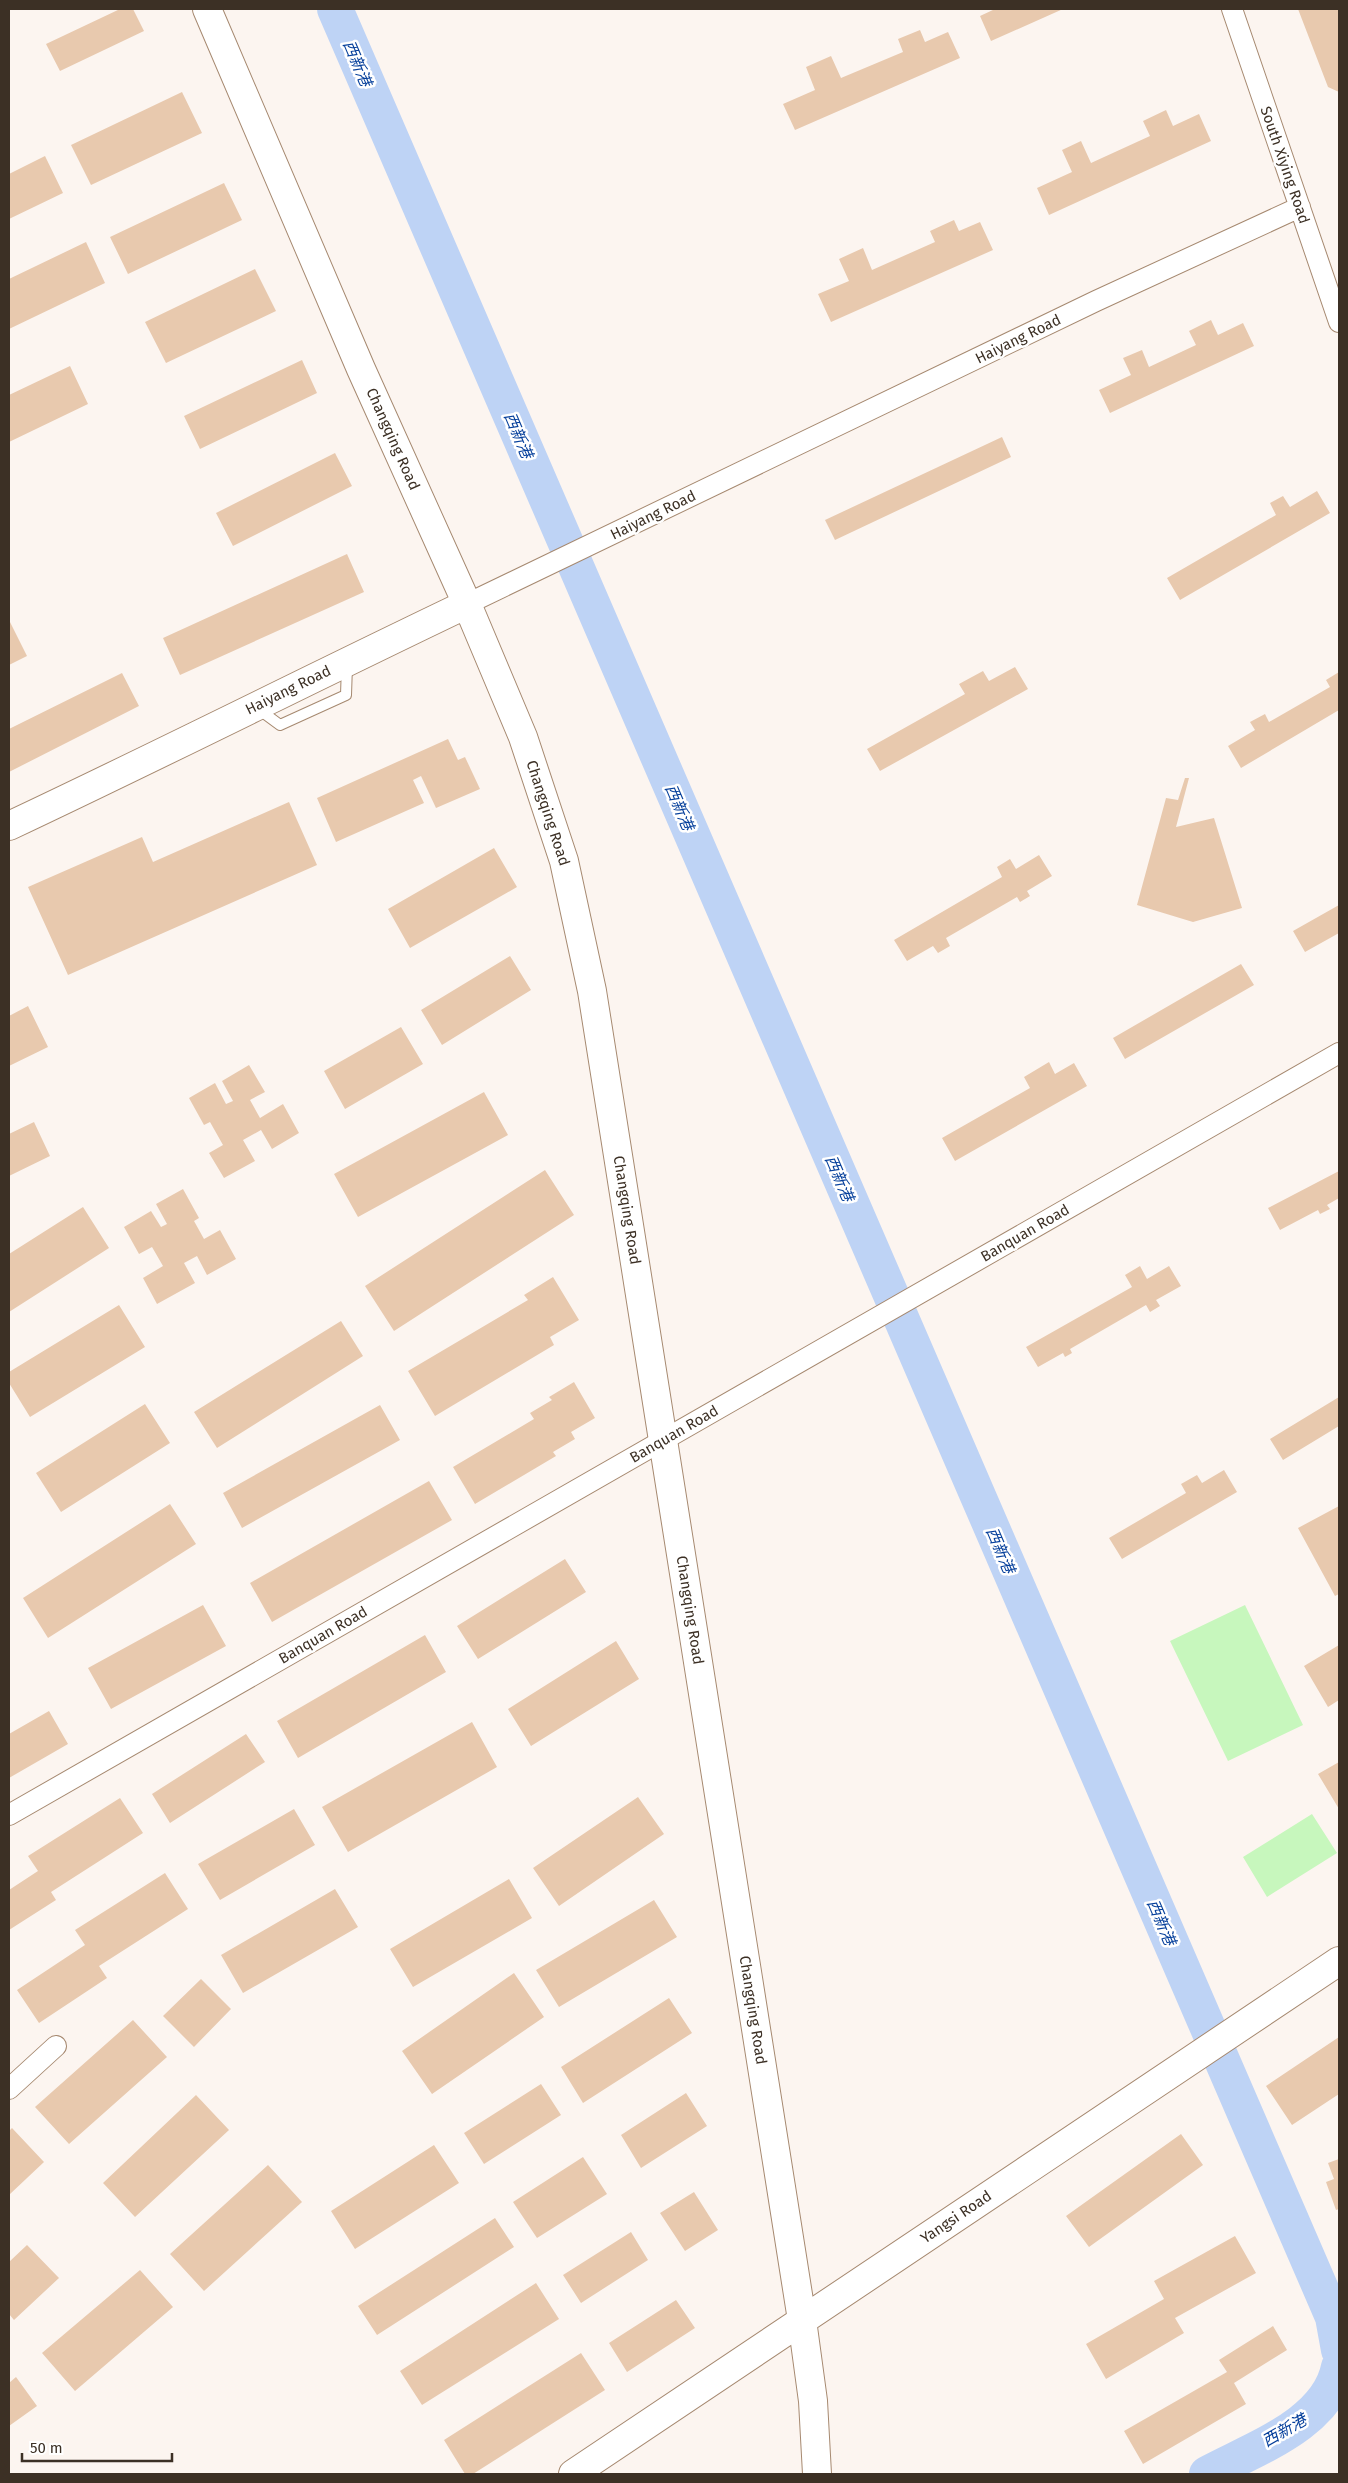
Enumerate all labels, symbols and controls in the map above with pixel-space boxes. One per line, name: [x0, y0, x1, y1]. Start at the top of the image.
water label: 西新港: [339, 37, 376, 91]
street label: South Xiying Road: [1256, 104, 1314, 226]
street label: Haiyang Road: [972, 311, 1064, 367]
street label: Changqing Road: [362, 385, 424, 493]
water label: 西新港: [500, 409, 537, 463]
street label: Haiyang Road: [607, 487, 699, 543]
street label: Haiyang Road: [242, 662, 334, 718]
street label: Changqing Road: [522, 758, 574, 868]
water label: 西新港: [661, 781, 698, 835]
water label: 西新港: [821, 1152, 858, 1206]
street label: Changqing Road: [610, 1154, 644, 1266]
street label: Banquan Road: [978, 1200, 1072, 1266]
street label: Banquan Road: [627, 1401, 721, 1467]
water label: 西新港: [982, 1524, 1019, 1578]
street label: Changqing Road: [673, 1554, 707, 1666]
street label: Banquan Road: [276, 1602, 370, 1668]
water label: 西新港: [1143, 1896, 1180, 1950]
street label: Changqing Road: [736, 1954, 770, 2066]
street label: Yangsi Road: [917, 2187, 995, 2247]
water label: 西新港: [1259, 2409, 1312, 2451]
scale bar: [22, 2430, 172, 2462]
text: 50 m: [30, 2439, 63, 2457]

